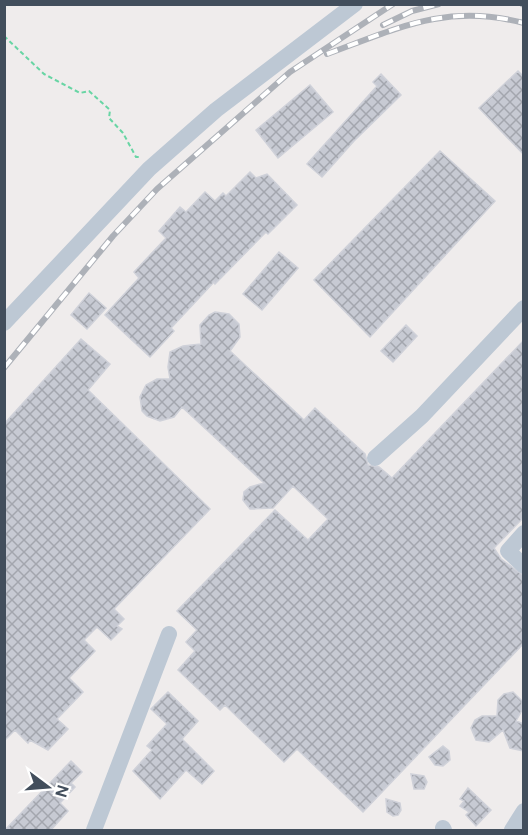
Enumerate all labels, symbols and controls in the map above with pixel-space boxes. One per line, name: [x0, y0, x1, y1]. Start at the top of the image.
north arrow: [18, 757, 78, 817]
text: N: [50, 782, 74, 800]

